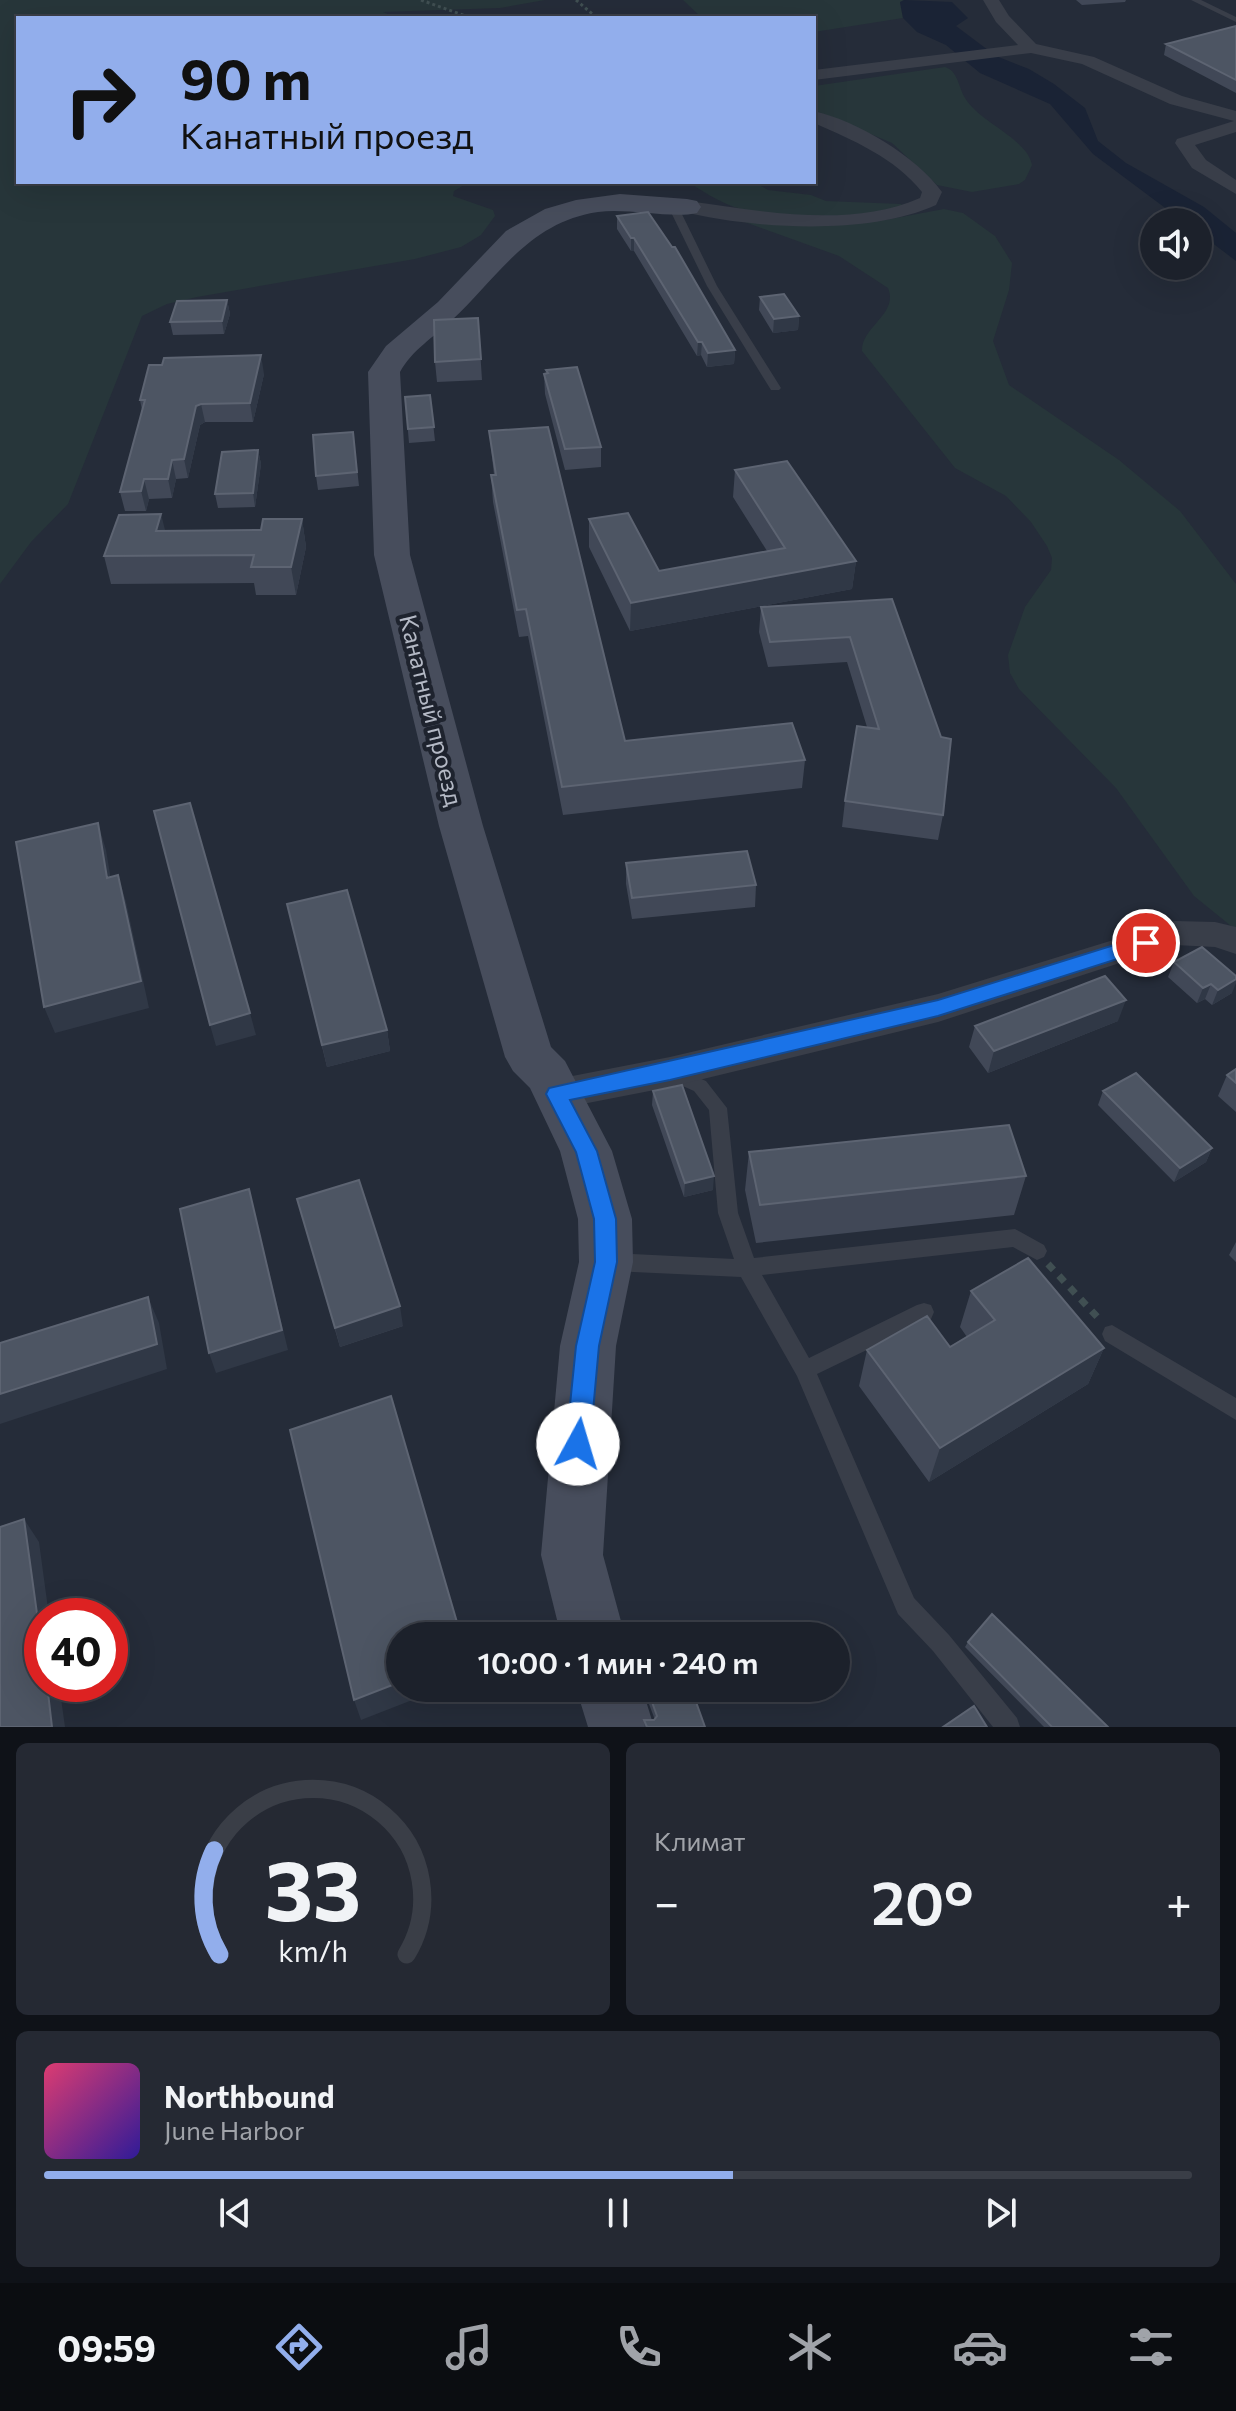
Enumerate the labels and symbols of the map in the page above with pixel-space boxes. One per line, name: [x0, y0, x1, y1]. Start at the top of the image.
street label: Канатный проезд: [394, 612, 470, 808]
pin: [1112, 909, 1180, 977]
position arrow: [536, 1402, 620, 1486]
speed limit sign: 40: [24, 1598, 128, 1702]

